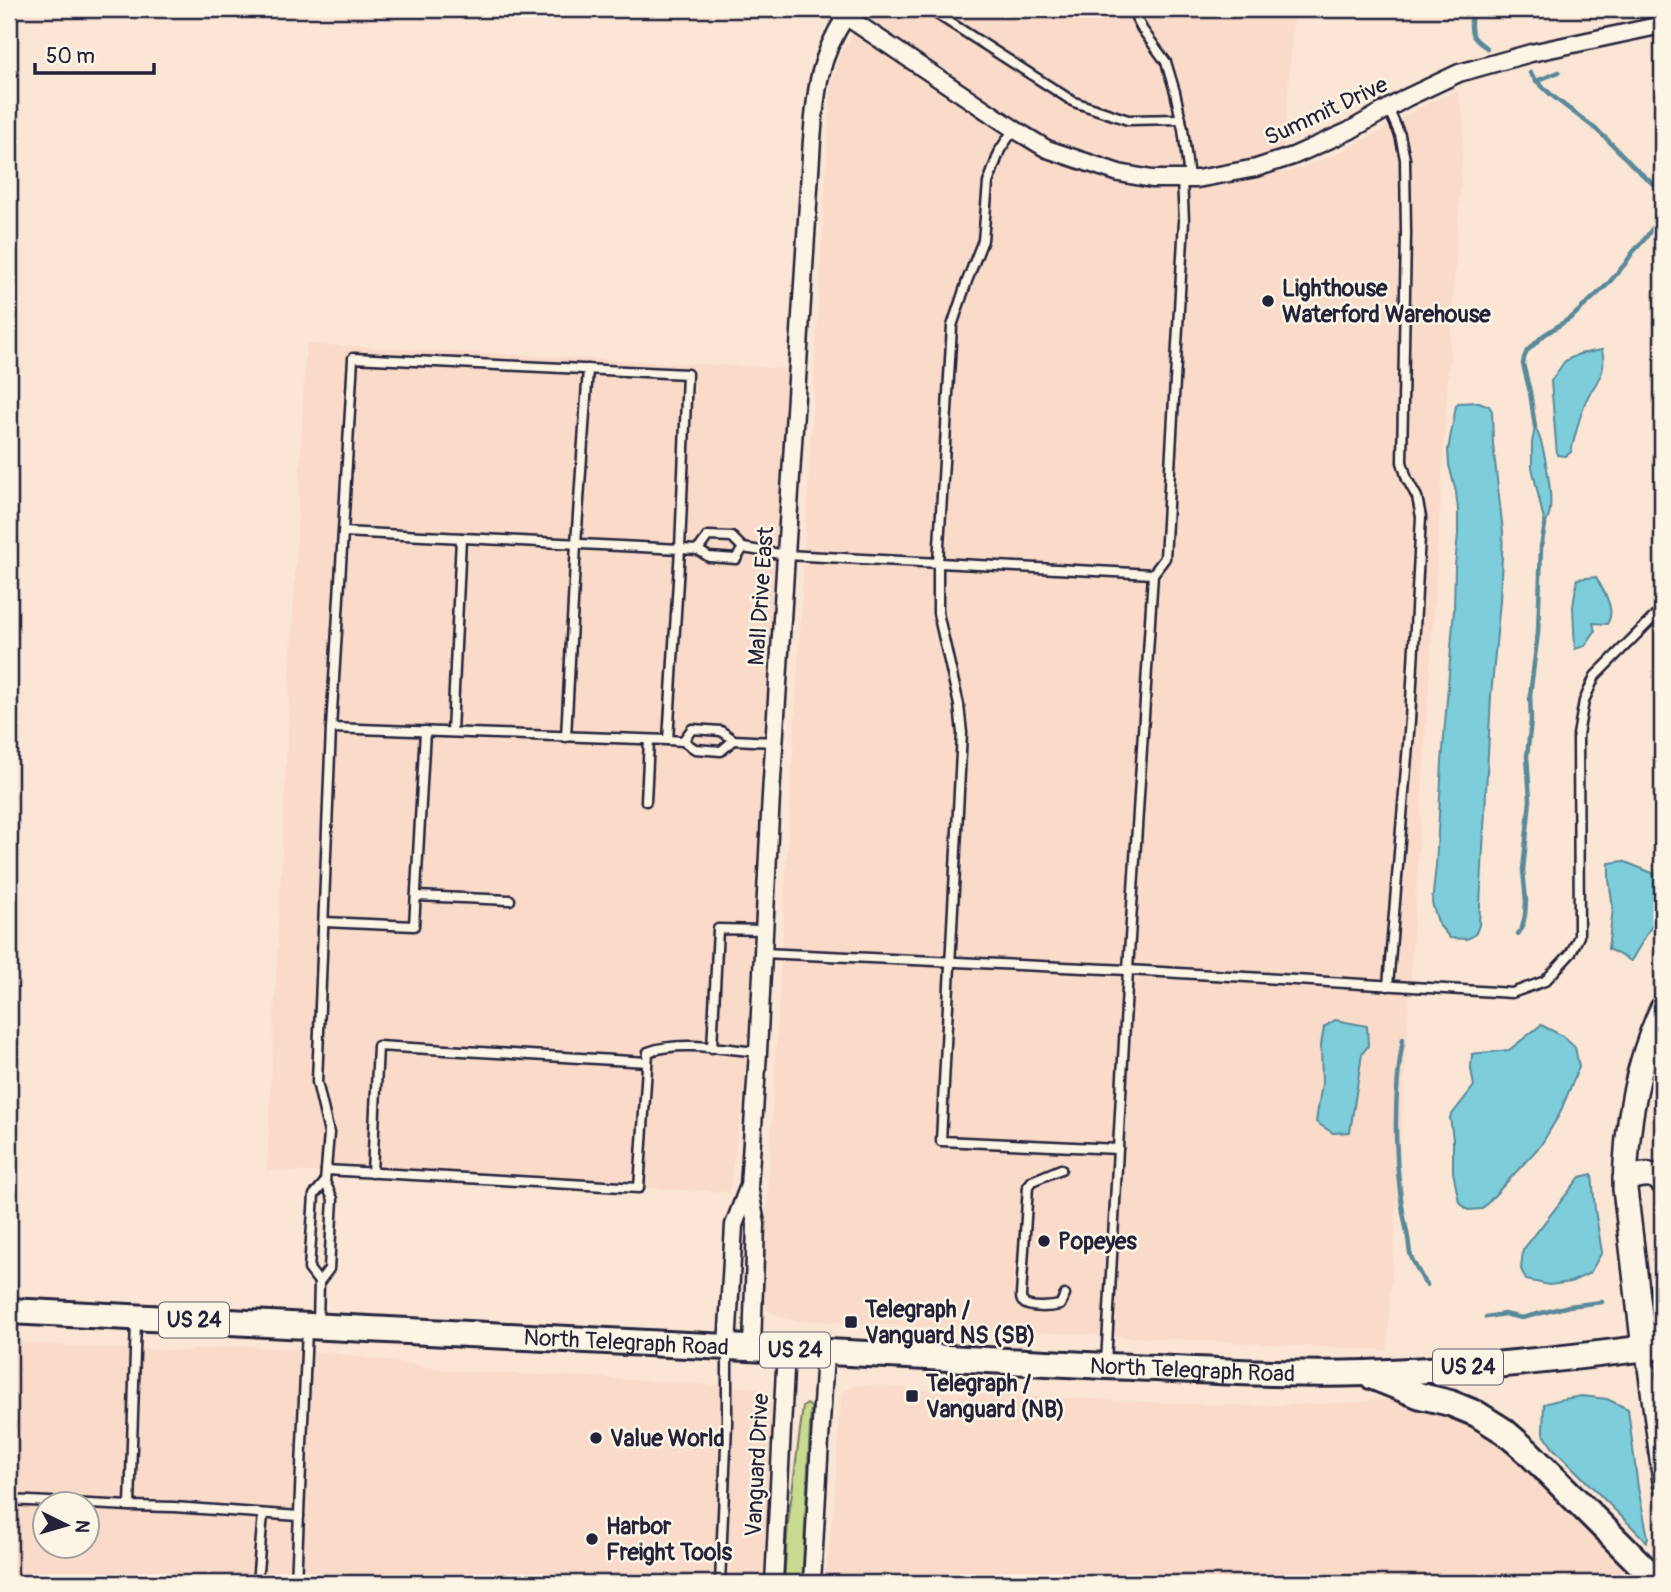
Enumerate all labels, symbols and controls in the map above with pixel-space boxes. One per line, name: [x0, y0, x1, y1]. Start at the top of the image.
scale bar: [35, 32, 154, 76]
text: 50 m: [46, 43, 95, 70]
street label: Summit Drive: [1260, 70, 1393, 152]
place label: Lighthouse Waterford Warehouse: [1282, 274, 1491, 329]
marker: Lighthouse Waterford Warehouse: [1260, 293, 1276, 309]
street label: Mall Drive East: [742, 525, 780, 667]
place label: Popeyes: [1058, 1227, 1137, 1256]
marker: Popeyes: [1036, 1233, 1052, 1249]
place label: Telegraph / Vanguard NS (SB): [864, 1295, 1035, 1350]
road number: US 24: [159, 1302, 229, 1338]
marker: Telegraph / Vanguard NS (SB): [843, 1314, 859, 1330]
street label: North Telegraph Road: [523, 1322, 730, 1362]
road number: US 24: [760, 1332, 830, 1368]
road number: US 24: [1433, 1350, 1503, 1384]
street label: North Telegraph Road: [1089, 1351, 1296, 1388]
place label: Telegraph / Vanguard (NB): [925, 1369, 1065, 1424]
marker: Telegraph / Vanguard (NB): [904, 1388, 920, 1404]
street label: Vanguard Drive: [739, 1392, 775, 1538]
place label: Value World: [610, 1424, 725, 1453]
marker: Value World: [588, 1430, 604, 1446]
north arrow: [32, 1490, 102, 1560]
place label: Harbor Freight Tools: [606, 1512, 733, 1567]
text: N: [69, 1519, 94, 1534]
marker: Harbor Freight Tools: [584, 1531, 600, 1547]

